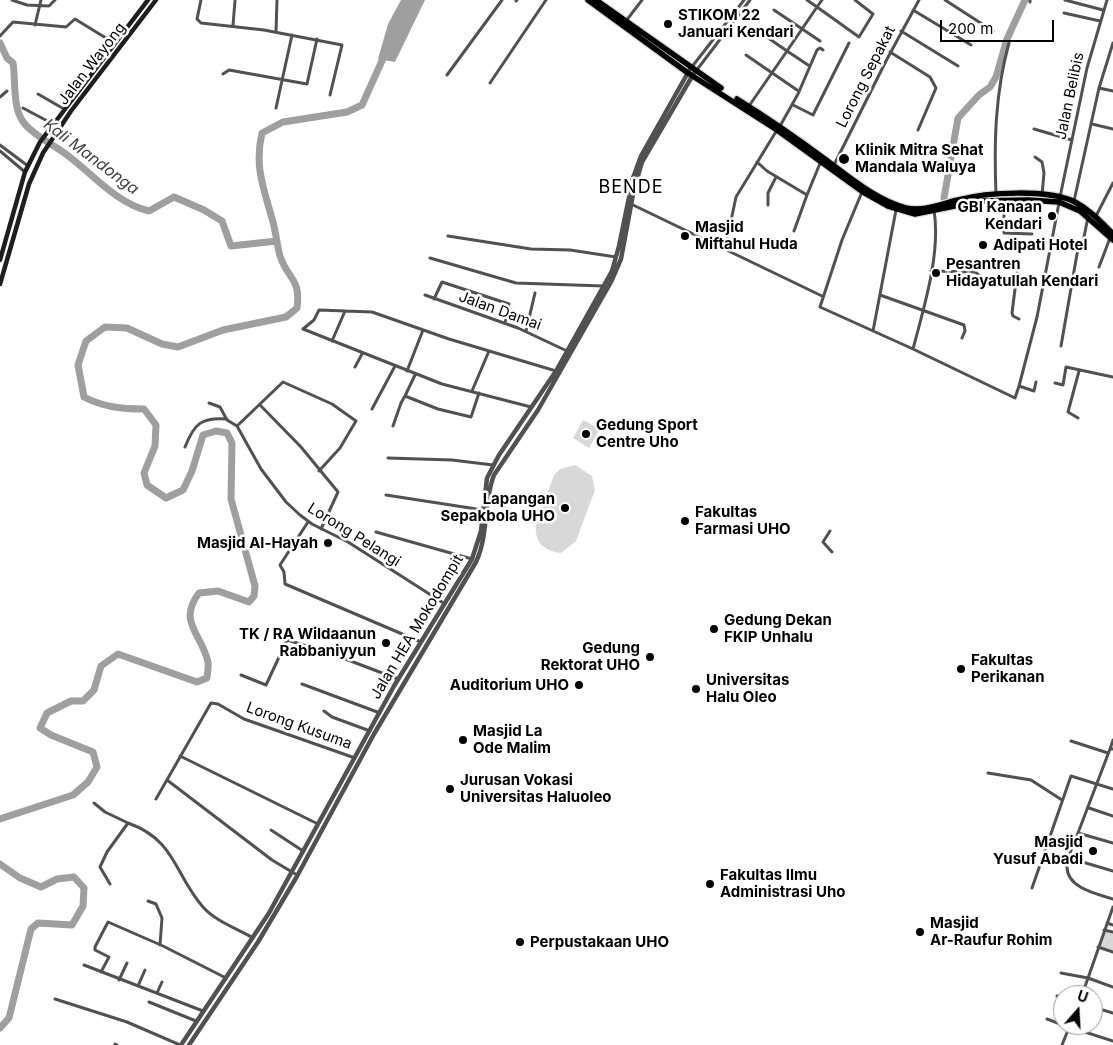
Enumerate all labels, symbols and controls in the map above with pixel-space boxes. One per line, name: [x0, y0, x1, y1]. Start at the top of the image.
place label: STIKOM 22 Januari Kendari: [678, 6, 794, 41]
scale bar: [943, 10, 1057, 42]
marker: STIKOM 22 Januari Kendari: [662, 18, 674, 30]
street label: Jalan Wayong: [54, 19, 130, 109]
text: 200 m: [948, 19, 993, 38]
street label: Lorong Sepakat: [833, 23, 899, 131]
street label: Jalan Belibis: [1052, 51, 1088, 141]
water label: Kali Mandonga: [40, 115, 142, 199]
place label: Klinik Mitra Sehat Mandala Waluya: [855, 141, 984, 176]
marker: Klinik Mitra Sehat Mandala Waluya: [837, 152, 851, 166]
district label: BENDE: [598, 177, 664, 199]
place label: GBI Kanaan Kendari: [957, 198, 1042, 233]
marker: GBI Kanaan Kendari: [1046, 210, 1058, 222]
place label: Masjid Miftahul Huda: [695, 218, 798, 253]
marker: Masjid Miftahul Huda: [679, 230, 691, 242]
place label: Adipati Hotel: [993, 236, 1088, 254]
marker: Adipati Hotel: [977, 239, 989, 251]
place label: Pesantren Hidayatullah Kendari: [946, 255, 1098, 290]
marker: Pesantren Hidayatullah Kendari: [930, 267, 942, 279]
street label: Jalan Damai: [456, 288, 544, 334]
place label: Gedung Sport Centre Uho: [596, 416, 698, 451]
marker: Gedung Sport Centre Uho: [580, 428, 592, 440]
place label: Lapangan Sepakbola UHO: [441, 490, 555, 525]
street label: Lorong Pelangi: [304, 499, 404, 571]
marker: Lapangan Sepakbola UHO: [559, 502, 571, 514]
place label: Fakultas Farmasi UHO: [695, 503, 791, 538]
marker: Fakultas Farmasi UHO: [679, 515, 691, 527]
place label: Masjid Al-Hayah: [197, 534, 318, 552]
marker: Masjid Al-Hayah: [322, 537, 334, 549]
street label: Jalan HEA Mokodompit: [367, 552, 467, 702]
place label: Gedung Dekan FKIP Unhalu: [724, 611, 832, 646]
marker: Gedung Dekan FKIP Unhalu: [708, 623, 720, 635]
place label: TK / RA Wildaanun Rabbaniyyun: [239, 625, 376, 660]
marker: TK / RA Wildaanun Rabbaniyyun: [380, 637, 392, 649]
place label: Gedung Rektorat UHO: [541, 639, 640, 674]
marker: Gedung Rektorat UHO: [644, 651, 656, 663]
place label: Fakultas Perikanan: [971, 651, 1045, 686]
marker: Fakultas Perikanan: [955, 663, 967, 675]
place label: Universitas Halu Oleo: [706, 671, 789, 706]
place label: Auditorium UHO: [450, 676, 569, 694]
marker: Auditorium UHO: [573, 679, 585, 691]
marker: Universitas Halu Oleo: [690, 683, 702, 695]
street label: Lorong Kusuma: [244, 699, 354, 753]
place label: Masjid La Ode Malim: [473, 722, 551, 757]
marker: Masjid La Ode Malim: [457, 734, 469, 746]
place label: Jurusan Vokasi Universitas Haluoleo: [460, 771, 612, 806]
marker: Jurusan Vokasi Universitas Haluoleo: [444, 783, 456, 795]
place label: Masjid Yusuf Abadi: [993, 833, 1083, 868]
marker: Masjid Yusuf Abadi: [1087, 845, 1099, 857]
place label: Fakultas Ilmu Administrasi Uho: [720, 866, 846, 901]
marker: Fakultas Ilmu Administrasi Uho: [704, 878, 716, 890]
place label: Masjid Ar-Raufur Rohim: [930, 914, 1053, 949]
marker: Masjid Ar-Raufur Rohim: [914, 926, 926, 938]
place label: Perpustakaan UHO: [530, 933, 669, 951]
marker: Perpustakaan UHO: [514, 936, 526, 948]
north arrow: [1053, 985, 1103, 1035]
text: U: [1075, 987, 1090, 1006]

